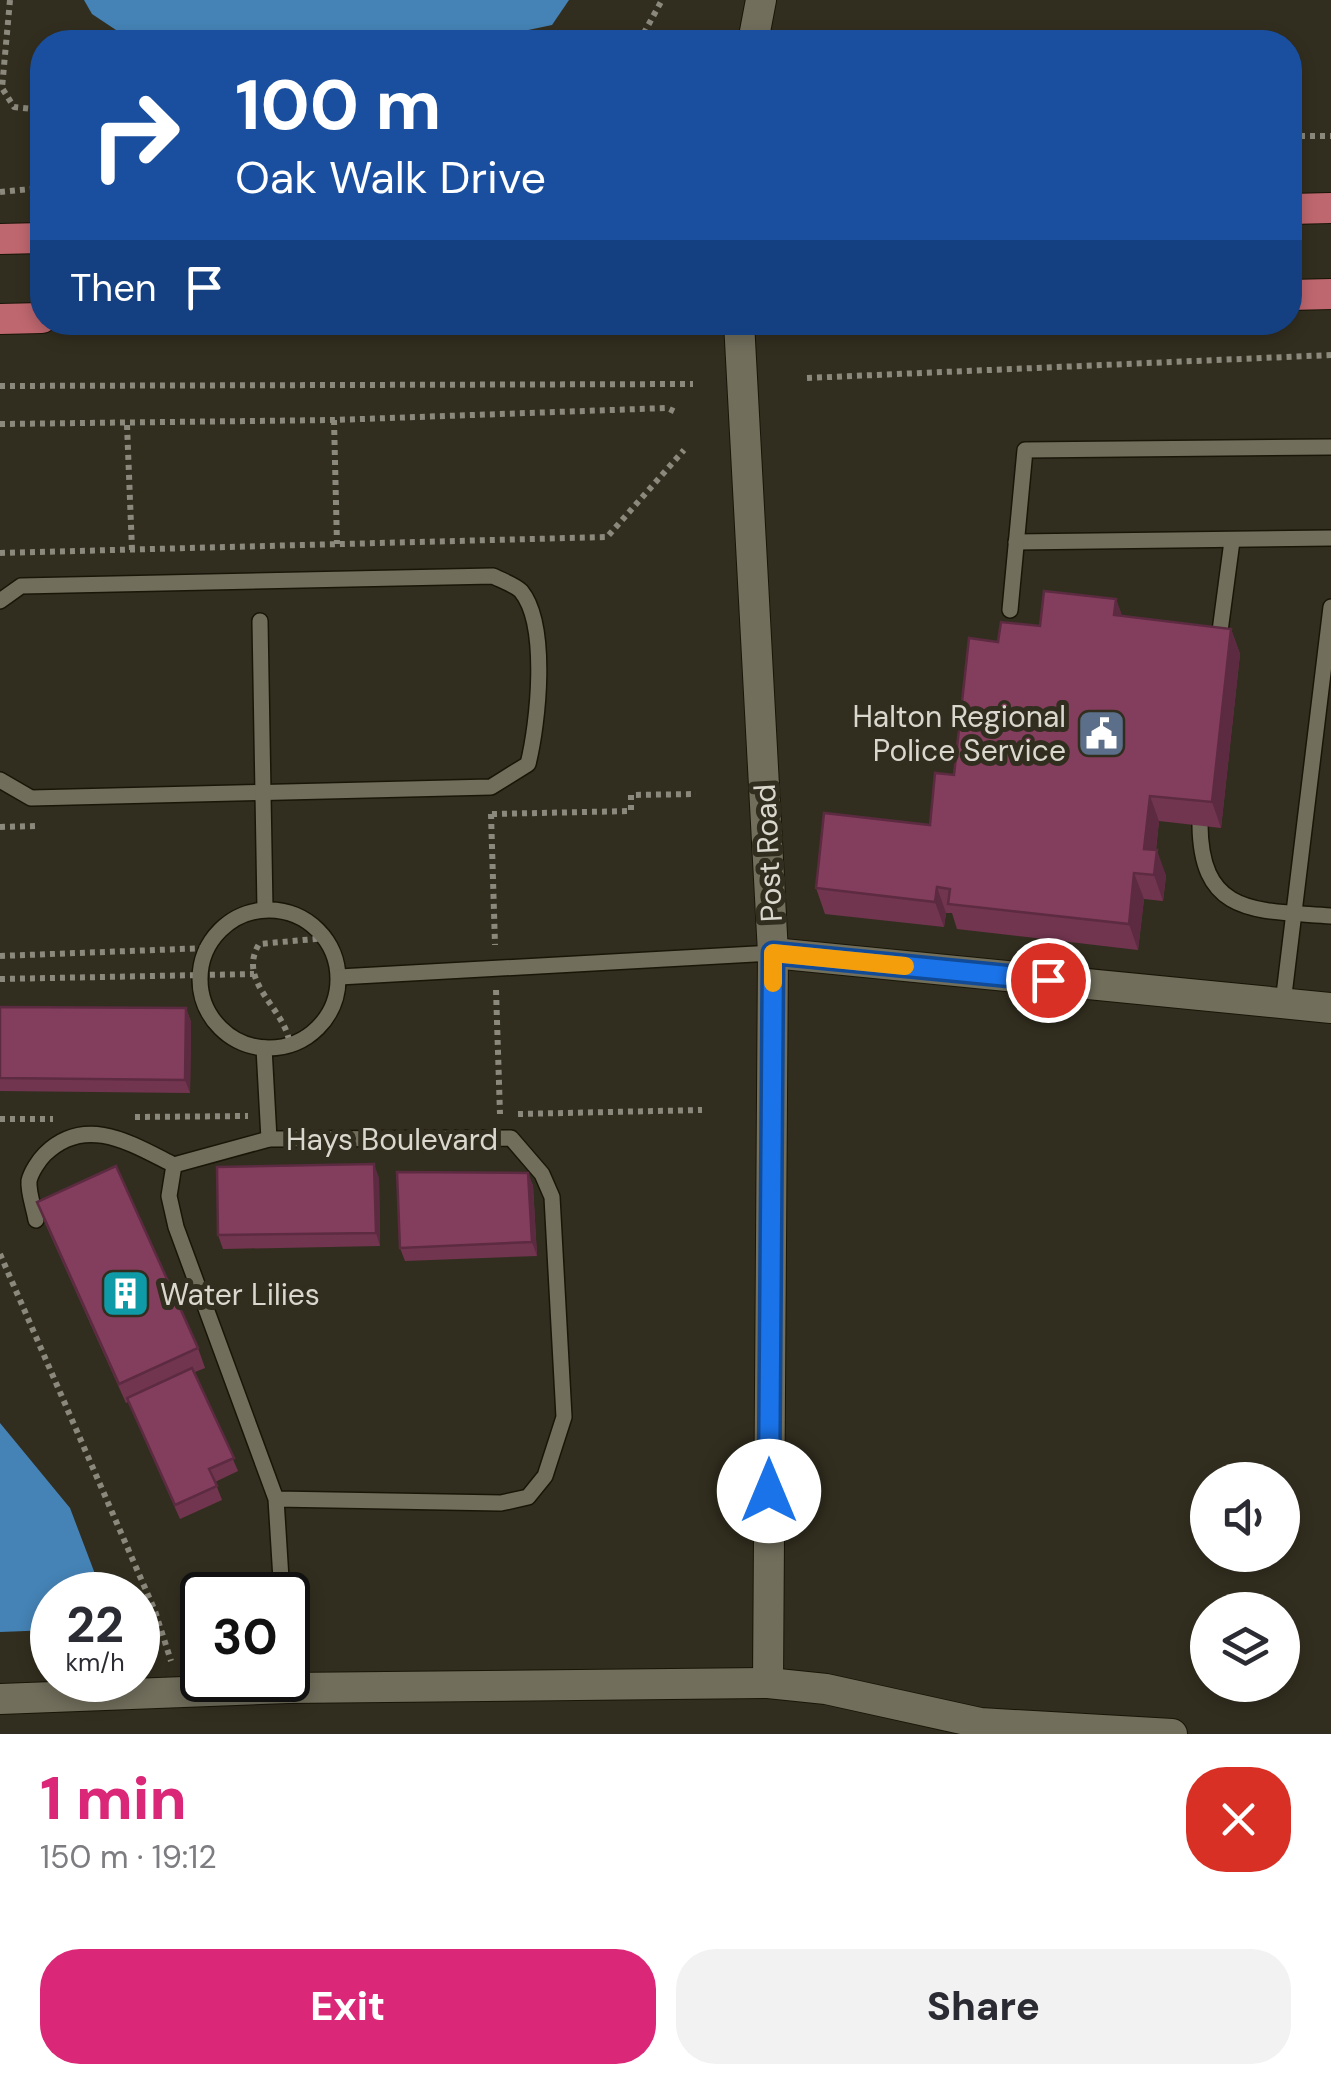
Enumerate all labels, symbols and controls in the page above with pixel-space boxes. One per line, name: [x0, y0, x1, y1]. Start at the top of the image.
text: 100 m: [235, 60, 441, 151]
icon: right: [70, 70, 200, 200]
text: Oak Walk Drive: [235, 148, 546, 207]
icon: arrive: [177, 260, 232, 315]
text: Then: [70, 263, 157, 313]
place label: Halton Regional Police Service: [852, 697, 1066, 770]
public building icon: Halton Regional Police Service: [1075, 707, 1127, 759]
street label: Post Road: [745, 783, 791, 923]
pin: [1006, 938, 1091, 1023]
icon: arrive: [1021, 953, 1076, 1008]
street label: Hays Boulevard: [286, 1120, 498, 1159]
building icon: Water Lilies: [99, 1268, 151, 1320]
place label: Water Lilies: [160, 1275, 320, 1314]
position arrow: [717, 1439, 821, 1543]
map controls: [1190, 1462, 1300, 1702]
button: sound: [1190, 1462, 1300, 1572]
speed limit sign: 30: [180, 1572, 310, 1702]
text: 22: [66, 1592, 124, 1658]
button: layers: [1190, 1592, 1300, 1702]
text: km/h: [65, 1646, 125, 1679]
text: 1 min: [40, 1759, 187, 1838]
button: close: [1186, 1767, 1291, 1872]
text: 150 m · 19:12: [40, 1836, 217, 1878]
button: Exit: [40, 1949, 656, 2064]
button: Share: [676, 1949, 1291, 2064]

